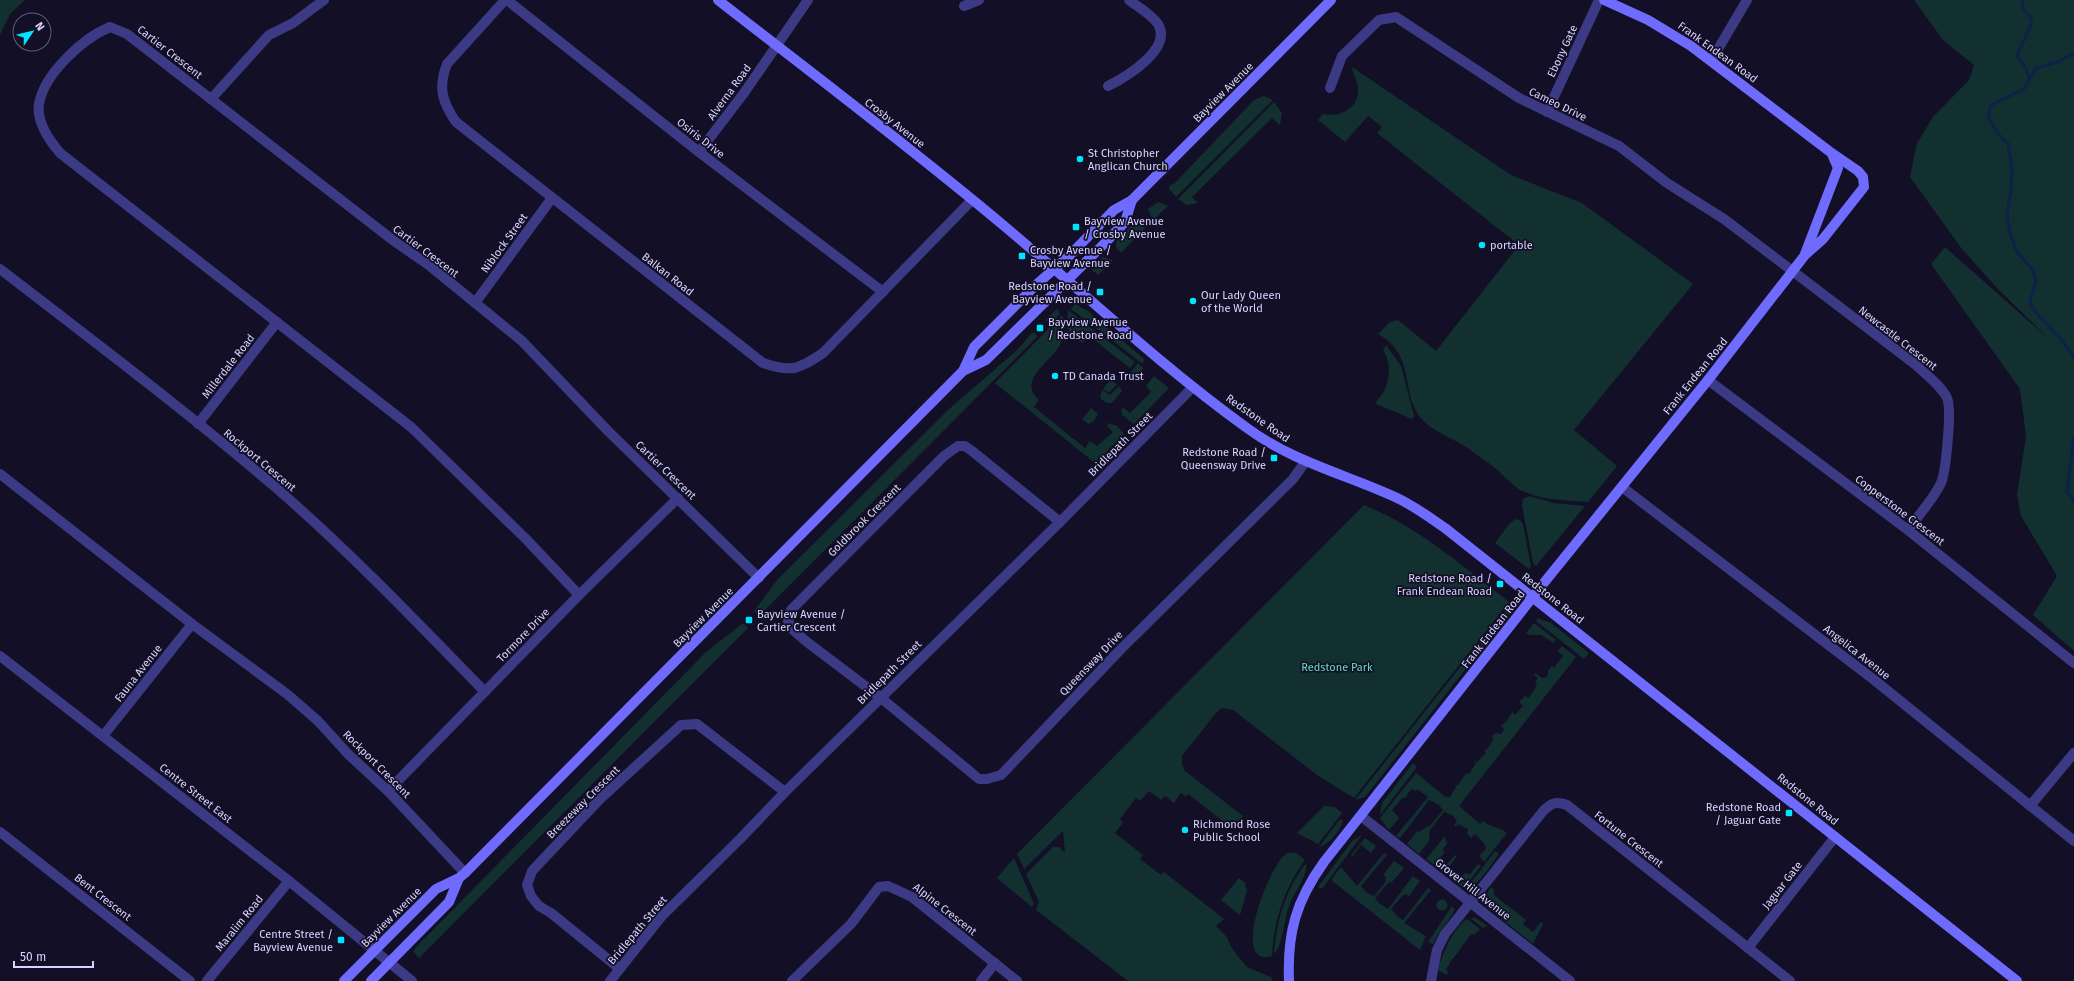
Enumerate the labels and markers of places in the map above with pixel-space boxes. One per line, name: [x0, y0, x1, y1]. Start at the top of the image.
place label: St Christopher Anglican Church: [1088, 147, 1168, 173]
marker: St Christopher Anglican Church: [1075, 154, 1085, 164]
place label: Bayview Avenue / Crosby Avenue: [1084, 215, 1165, 241]
marker: Bayview Avenue / Crosby Avenue: [1071, 222, 1081, 232]
place label: portable: [1490, 239, 1533, 252]
marker: portable: [1477, 240, 1487, 250]
place label: Crosby Avenue / Bayview Avenue: [1030, 244, 1111, 270]
marker: Crosby Avenue / Bayview Avenue: [1017, 251, 1027, 261]
place label: Redstone Road / Bayview Avenue: [1008, 280, 1092, 306]
marker: Redstone Road / Bayview Avenue: [1095, 287, 1105, 297]
place label: Our Lady Queen of the World: [1201, 289, 1281, 315]
marker: Our Lady Queen of the World: [1188, 296, 1198, 306]
place label: Bayview Avenue / Redstone Road: [1048, 316, 1132, 342]
marker: Bayview Avenue / Redstone Road: [1035, 323, 1045, 333]
place label: TD Canada Trust: [1063, 370, 1144, 383]
marker: TD Canada Trust: [1050, 371, 1060, 381]
place label: Redstone Road / Queensway Drive: [1181, 446, 1266, 472]
marker: Redstone Road / Queensway Drive: [1269, 453, 1279, 463]
place label: Redstone Road / Frank Endean Road: [1397, 572, 1492, 598]
marker: Redstone Road / Frank Endean Road: [1495, 579, 1505, 589]
place label: Bayview Avenue / Cartier Crescent: [757, 608, 845, 634]
marker: Bayview Avenue / Cartier Crescent: [744, 615, 754, 625]
place label: Redstone Road / Jaguar Gate: [1706, 801, 1781, 827]
marker: Redstone Road / Jaguar Gate: [1784, 808, 1794, 818]
place label: Richmond Rose Public School: [1193, 818, 1270, 844]
marker: Richmond Rose Public School: [1180, 825, 1190, 835]
place label: Centre Street / Bayview Avenue: [253, 928, 333, 954]
marker: Centre Street / Bayview Avenue: [336, 935, 346, 945]

